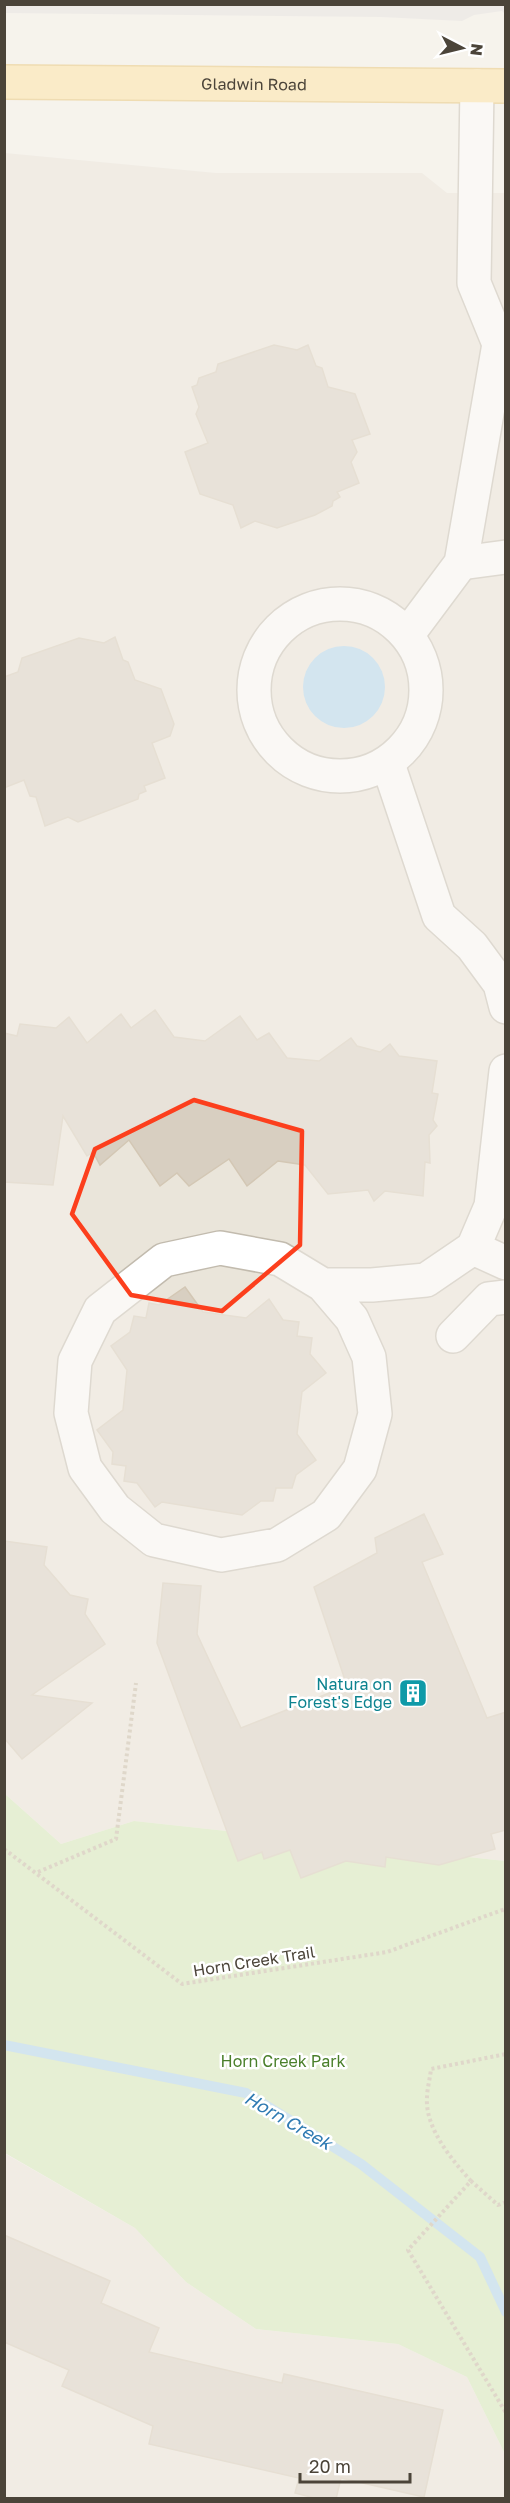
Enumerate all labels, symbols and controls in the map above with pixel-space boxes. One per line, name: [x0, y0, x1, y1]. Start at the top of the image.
north arrow: [432, 18, 492, 78]
text: N: [466, 43, 488, 57]
street label: Gladwin Road: [201, 74, 307, 94]
place label: Natura on Forest's Edge: [288, 1674, 392, 1712]
building icon: Natura on Forest's Edge: [397, 1677, 429, 1709]
street label: Horn Creek Trail: [191, 1941, 317, 1981]
park label: Horn Creek Park: [220, 2051, 346, 2071]
water label: Horn Creek: [241, 2086, 338, 2155]
scale bar: [300, 2446, 410, 2484]
text: 20 m: [309, 2455, 351, 2477]

